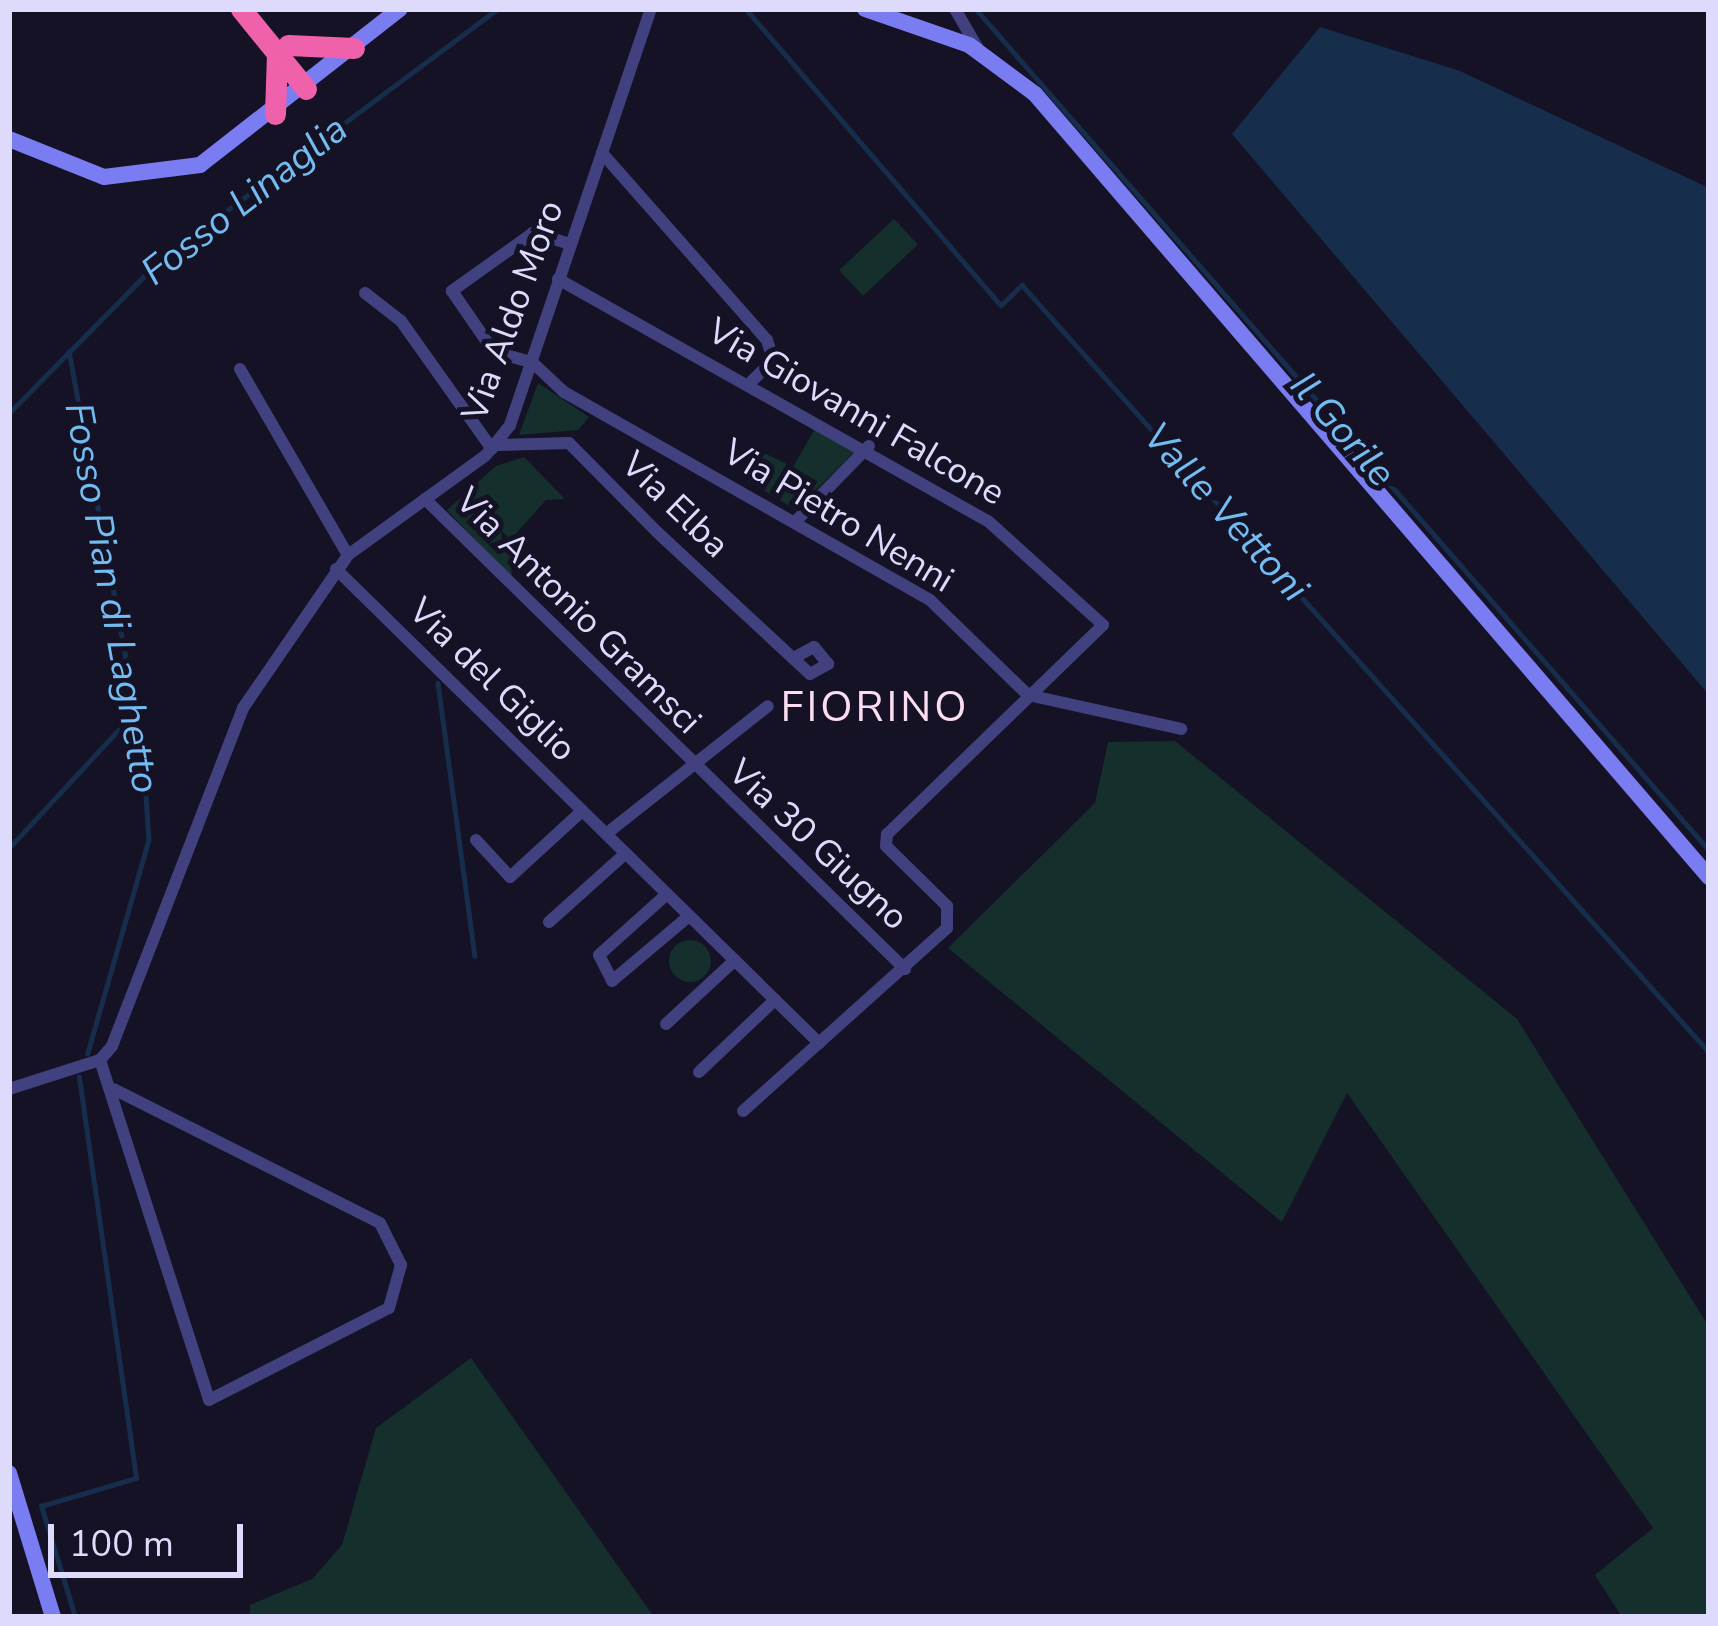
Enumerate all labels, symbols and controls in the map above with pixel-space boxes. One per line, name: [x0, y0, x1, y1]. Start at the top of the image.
water label: Fosso Linaglia: [133, 106, 357, 296]
street label: Via Aldo Moro: [453, 195, 573, 427]
street label: Via Giovanni Falcone: [700, 309, 1012, 515]
water label: Il Gorile: [1279, 363, 1405, 497]
water label: Fosso Pian di Laghetto: [54, 399, 168, 797]
water label: Valle Vettoni: [1133, 414, 1317, 612]
street label: Via Pietro Nenni: [715, 430, 961, 602]
street label: Via Elba: [612, 443, 738, 567]
street label: Via Antonio Gramsci: [446, 479, 710, 743]
street label: Via del Giglio: [399, 589, 585, 771]
district label: FIORINO: [780, 683, 970, 733]
street label: Via 30 Giugno: [719, 751, 917, 939]
scale bar: [54, 1500, 249, 1574]
text: 100 m: [69, 1520, 174, 1569]

